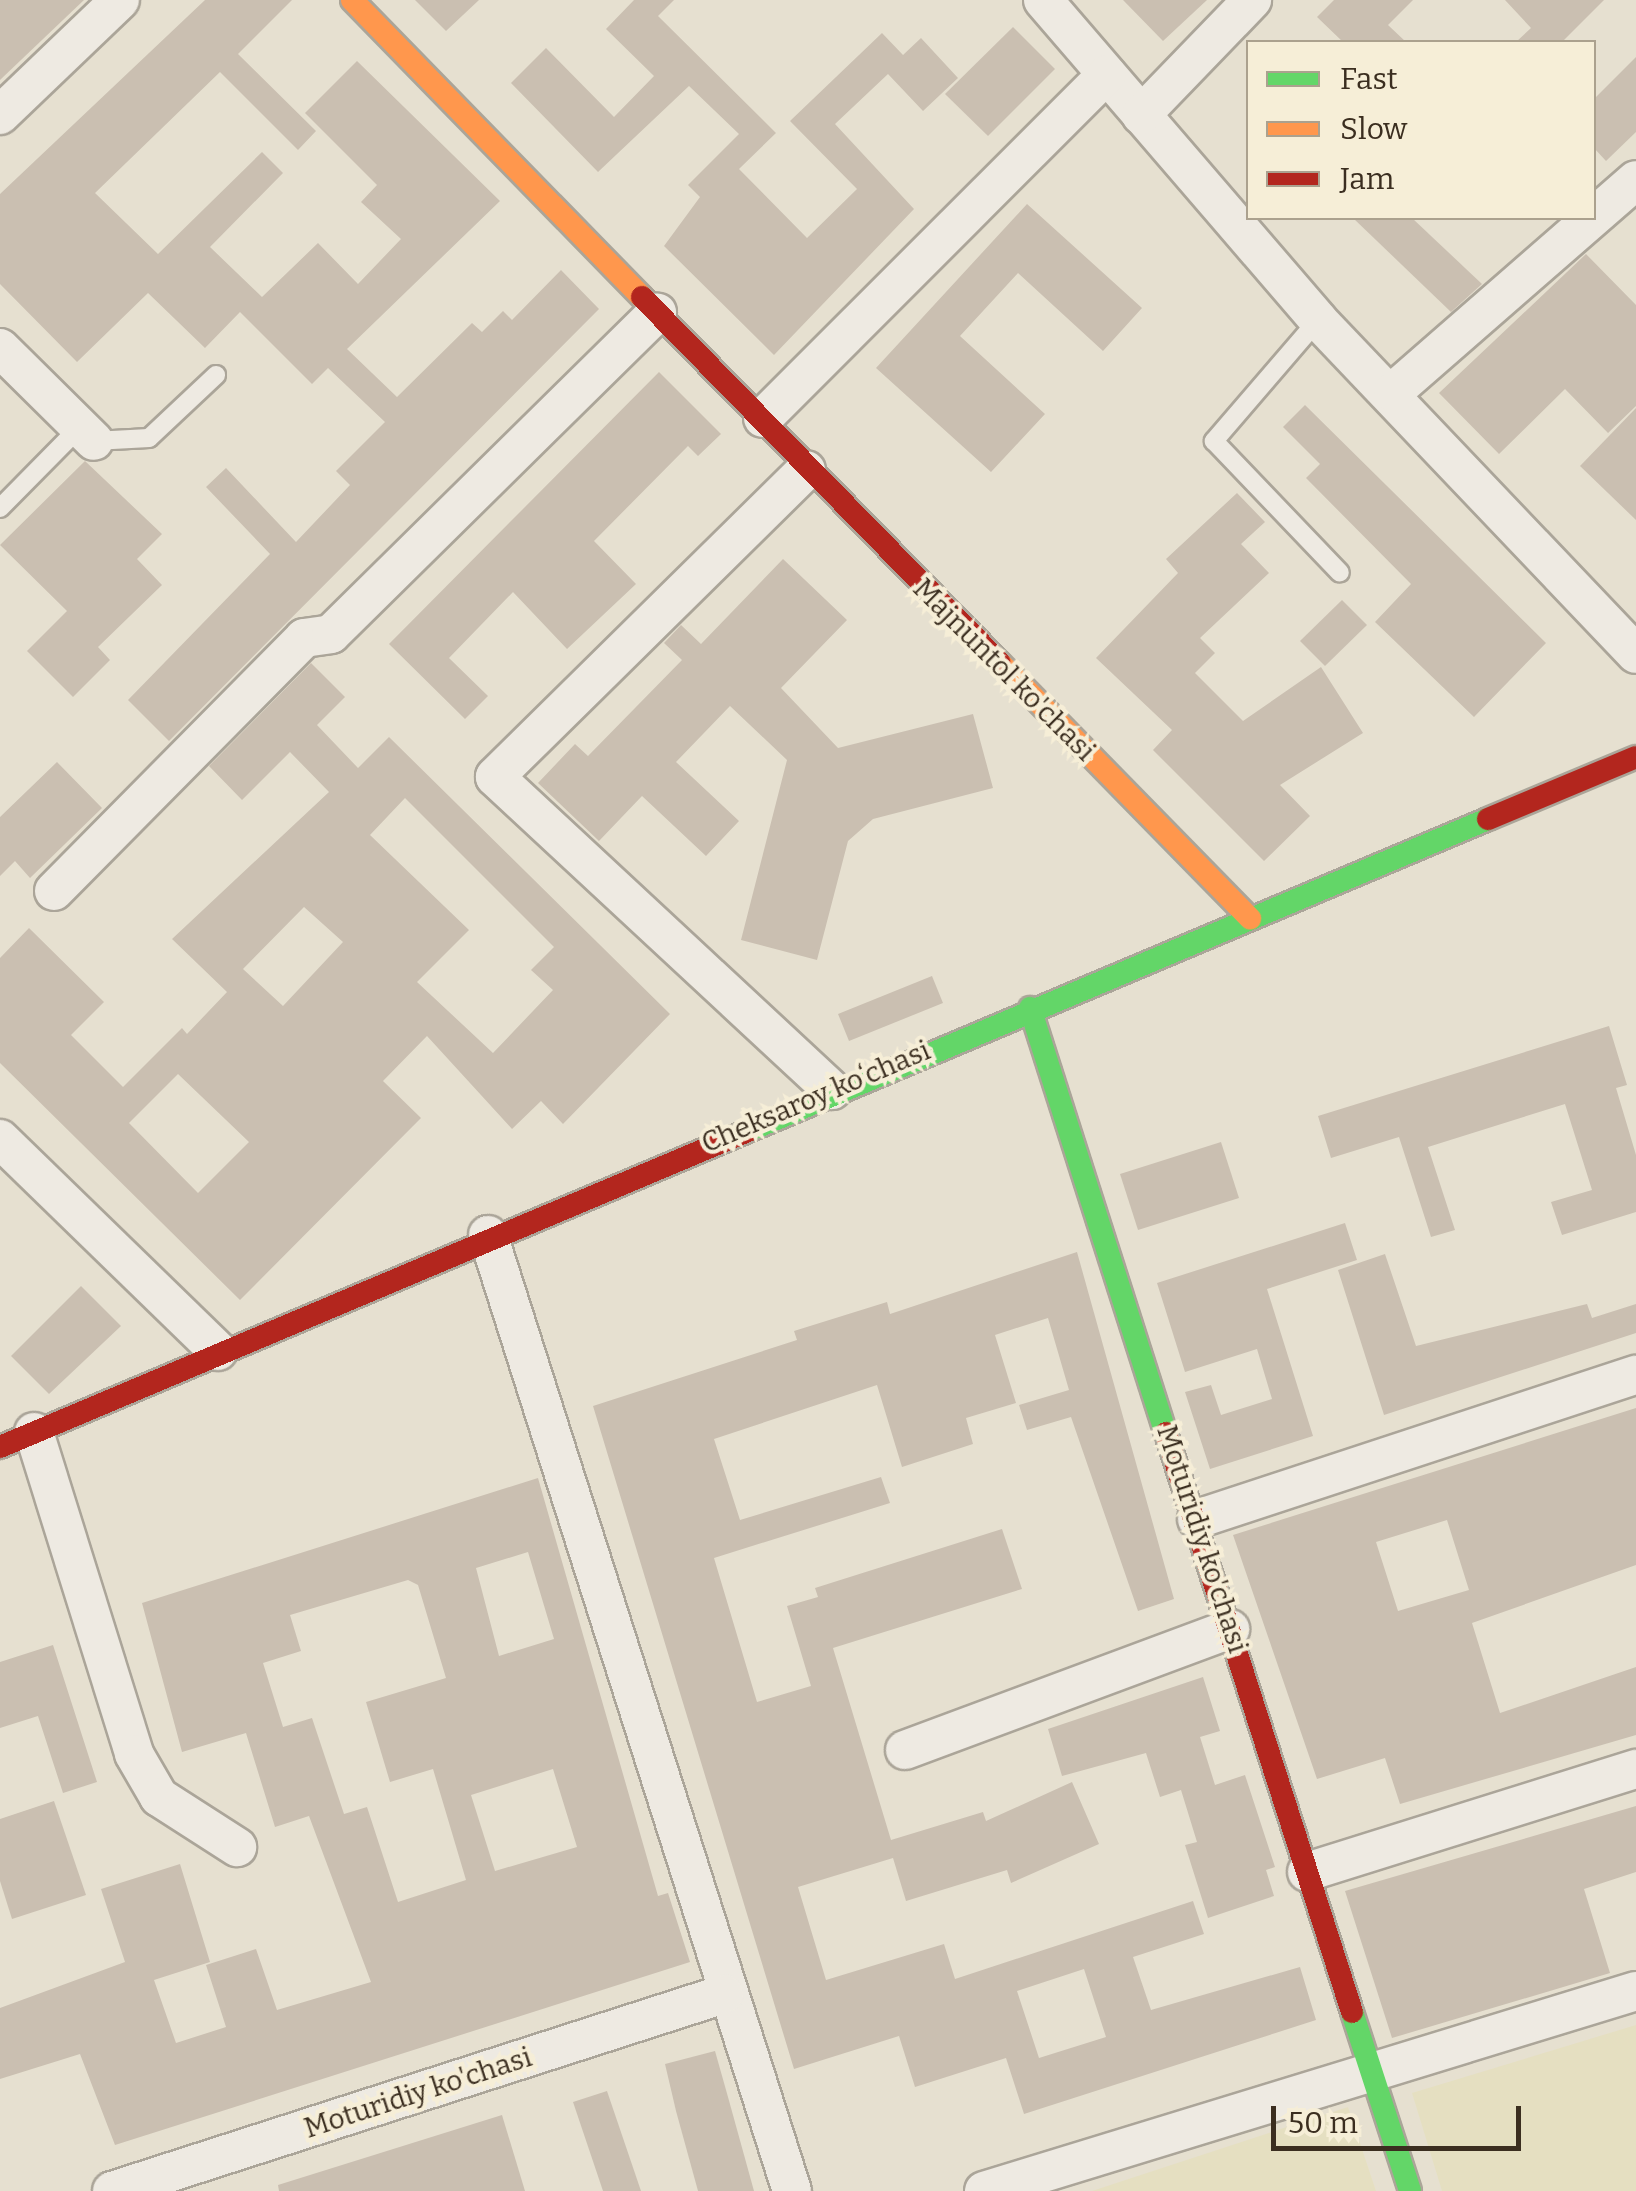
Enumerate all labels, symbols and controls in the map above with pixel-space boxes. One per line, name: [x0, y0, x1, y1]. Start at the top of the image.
legend: [1246, 40, 1596, 220]
text: Fast: [1340, 61, 1398, 97]
text: Slow: [1340, 111, 1407, 147]
text: Jam: [1340, 161, 1394, 197]
street label: Majnuntol ko'chasi: [906, 572, 1102, 768]
street label: Cheksaroy koʻchasi: [697, 1034, 935, 1160]
street label: Moturidiy ko'chasi: [1149, 1421, 1255, 1657]
street label: Moturidiy ko'chasi: [300, 2040, 536, 2146]
scale bar: [1276, 2086, 1526, 2148]
text: 50 m: [1288, 2105, 1358, 2141]

